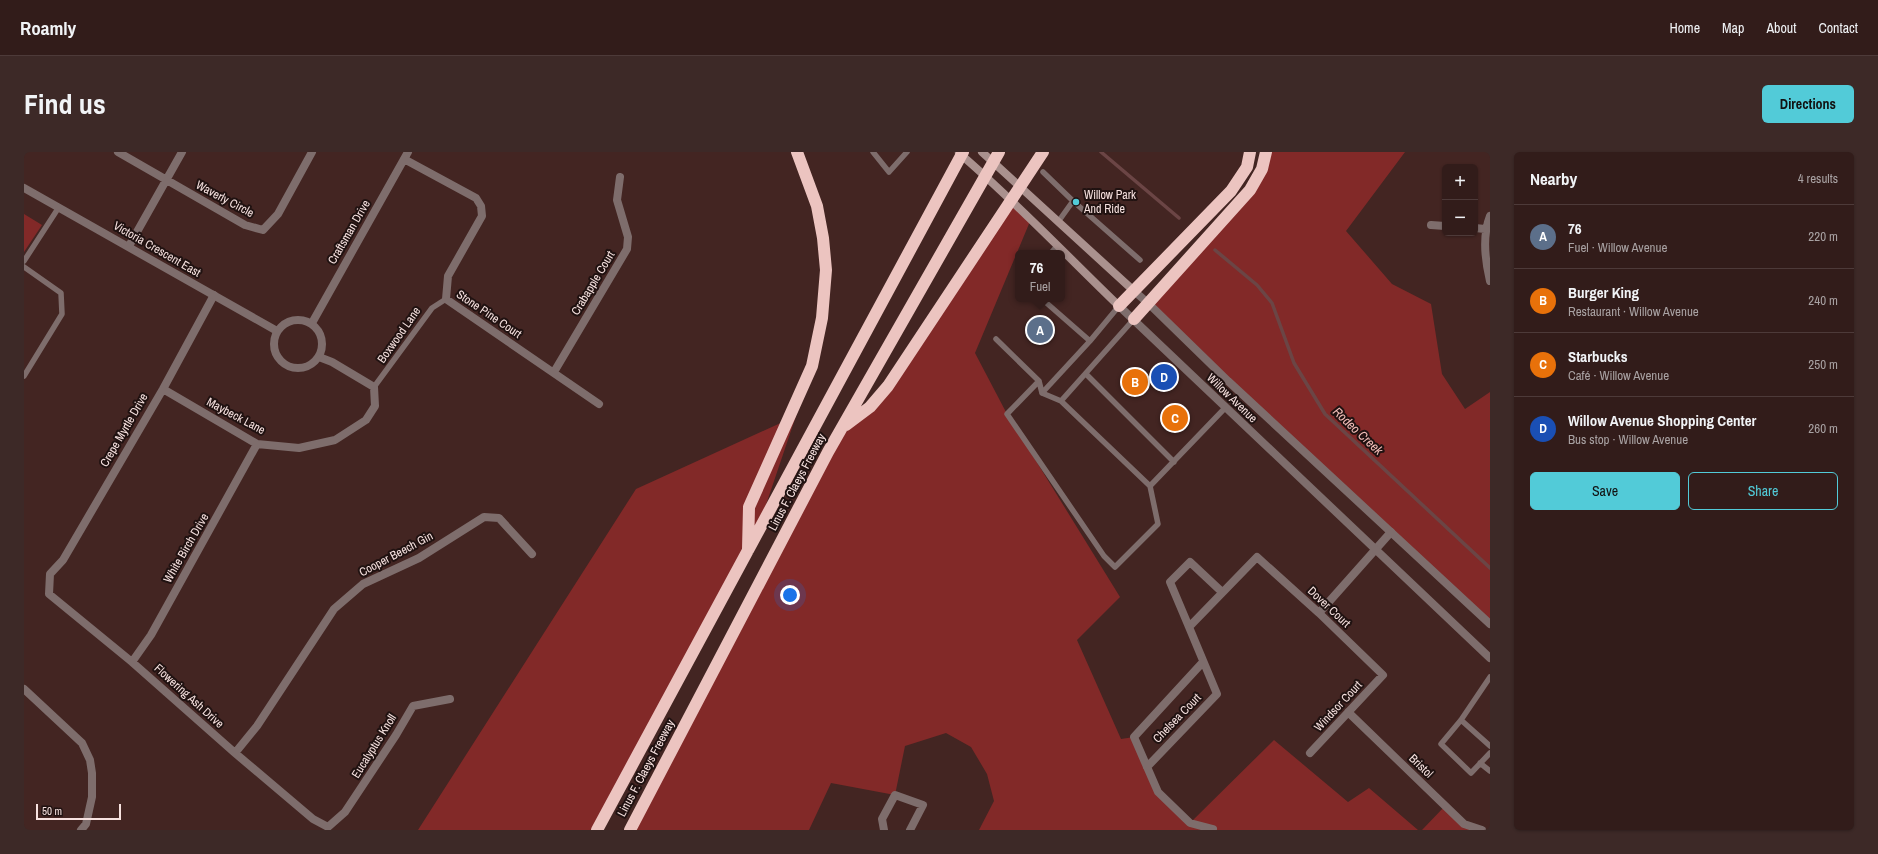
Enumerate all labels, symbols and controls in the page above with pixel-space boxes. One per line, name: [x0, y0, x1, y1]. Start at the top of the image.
text: Roamly: [20, 15, 76, 41]
text: Home: [1669, 19, 1700, 37]
text: Map: [1722, 19, 1744, 37]
text: About: [1766, 19, 1796, 37]
text: Contact: [1818, 19, 1858, 37]
text: Find us: [24, 85, 106, 123]
button: Directions: [1762, 85, 1854, 123]
map controls: [1442, 164, 1478, 236]
button: +: [1442, 164, 1478, 200]
text: Nearby: [1530, 167, 1577, 190]
text: 4 results: [1798, 170, 1838, 187]
street label: Waverly Circle: [193, 177, 257, 221]
place label: Willow Park And Ride: [1083, 187, 1136, 217]
street label: Craftsman Drive: [324, 197, 374, 267]
marker: Willow Park And Ride: [1071, 197, 1081, 207]
button: −: [1442, 200, 1478, 236]
street label: Victoria Crescent East: [110, 218, 204, 281]
text: 76: [1568, 218, 1582, 239]
text: A: [1539, 228, 1547, 245]
text: 220 m: [1808, 228, 1838, 245]
text: Fuel · Willow Avenue: [1568, 239, 1667, 256]
street label: Crabapple Court: [568, 248, 619, 318]
popup: [1015, 250, 1065, 302]
text: 76: [1030, 257, 1043, 278]
text: Fuel: [1030, 278, 1050, 295]
text: Burger King: [1568, 282, 1639, 303]
street label: Stone Pine Court: [453, 286, 525, 342]
text: B: [1539, 292, 1547, 309]
text: 240 m: [1808, 292, 1838, 309]
text: Restaurant · Willow Avenue: [1568, 303, 1699, 320]
street label: Boxwood Lane: [374, 304, 424, 366]
pin: A: [1027, 315, 1053, 345]
text: Starbucks: [1568, 346, 1627, 367]
text: C: [1539, 356, 1547, 373]
text: 250 m: [1808, 356, 1838, 373]
pin: D: [1151, 362, 1177, 392]
pin: B: [1122, 367, 1148, 397]
text: Café · Willow Avenue: [1568, 367, 1669, 384]
street label: Willow Avenue: [1203, 370, 1261, 426]
street label: Crepe Myrtle Drive: [96, 390, 152, 470]
street label: Maybeck Lane: [204, 394, 268, 438]
pin: C: [1162, 403, 1188, 433]
water label: Rodeo Creek: [1329, 403, 1387, 459]
text: Willow Avenue Shopping Center: [1568, 410, 1756, 431]
text: D: [1539, 420, 1547, 437]
text: 260 m: [1808, 420, 1838, 437]
street label: Linus F. Claeys Freeway: [765, 431, 829, 533]
text: Bus stop · Willow Avenue: [1568, 431, 1688, 448]
button: Save: [1530, 472, 1680, 510]
button: Share: [1688, 472, 1838, 510]
street label: White Birch Drive: [160, 510, 212, 586]
street label: Cooper Beech Gin: [356, 528, 436, 580]
street label: Dover Court: [1304, 583, 1354, 631]
your location: [780, 585, 800, 605]
street label: Flowering Ash Drive: [151, 660, 227, 732]
street label: Windsor Court: [1311, 677, 1366, 735]
street label: Chelsea Court: [1149, 690, 1205, 746]
street label: Eucalyptus Knoll: [348, 711, 400, 781]
street label: Linus F. Claeys Freeway: [614, 717, 678, 819]
street label: Bristol: [1405, 751, 1437, 781]
scale bar: [36, 802, 121, 821]
text: 50 m: [42, 804, 62, 818]

